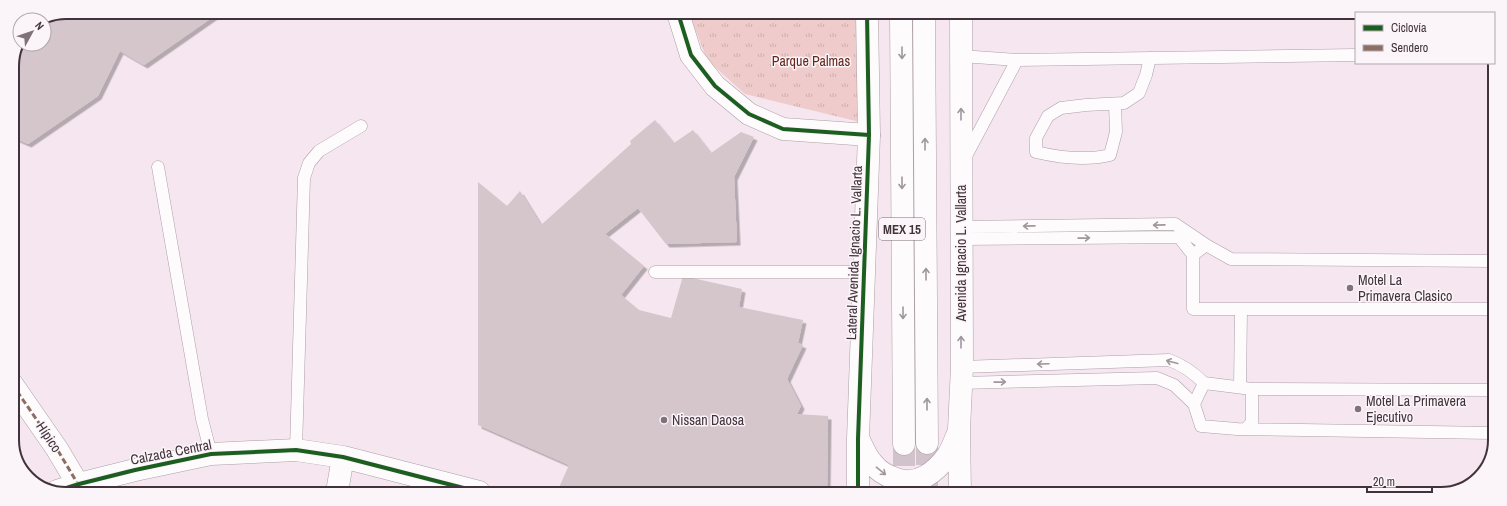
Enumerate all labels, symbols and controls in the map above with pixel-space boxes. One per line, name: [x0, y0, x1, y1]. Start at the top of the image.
north arrow: [12, 12, 52, 52]
legend: [1355, 12, 1495, 64]
text: N: [32, 19, 47, 33]
text: Ciclovía: [1391, 20, 1427, 36]
text: Sendero: [1391, 40, 1428, 56]
one-way arrow: [898, 46, 905, 59]
park label: Parque Palmas: [772, 52, 851, 70]
one-way arrow: [957, 108, 965, 121]
one-way arrow: [921, 138, 929, 151]
street label: Lateral Avenida Ignacio L. Vallarta: [842, 165, 866, 341]
one-way arrow: [898, 176, 906, 189]
street label: Avenida Ignacio L. Vallarta: [952, 184, 970, 322]
road number: MEX 15: [879, 218, 925, 240]
one-way arrow: [1153, 221, 1166, 229]
one-way arrow: [1023, 222, 1036, 230]
one-way arrow: [1077, 234, 1090, 242]
one-way arrow: [922, 268, 930, 281]
place label: Motel La Primavera Clasico: [1358, 271, 1452, 305]
marker: Motel La Primavera Clasico: [1345, 283, 1355, 293]
one-way arrow: [899, 306, 907, 319]
one-way arrow: [958, 336, 965, 349]
one-way arrow: [1166, 358, 1179, 365]
one-way arrow: [1037, 360, 1050, 368]
one-way arrow: [993, 378, 1006, 386]
place label: Motel La Primavera Ejecutivo: [1366, 392, 1467, 426]
one-way arrow: [923, 398, 931, 411]
marker: Motel La Primavera Ejecutivo: [1353, 404, 1363, 414]
place label: Nissan Daosa: [672, 411, 745, 429]
marker: Nissan Daosa: [659, 415, 669, 425]
street label: Hípico: [32, 418, 66, 456]
street label: Calzada Central: [129, 435, 213, 469]
one-way arrow: [875, 467, 886, 475]
scale bar: [1367, 468, 1432, 494]
text: 20 m: [1373, 474, 1395, 490]

